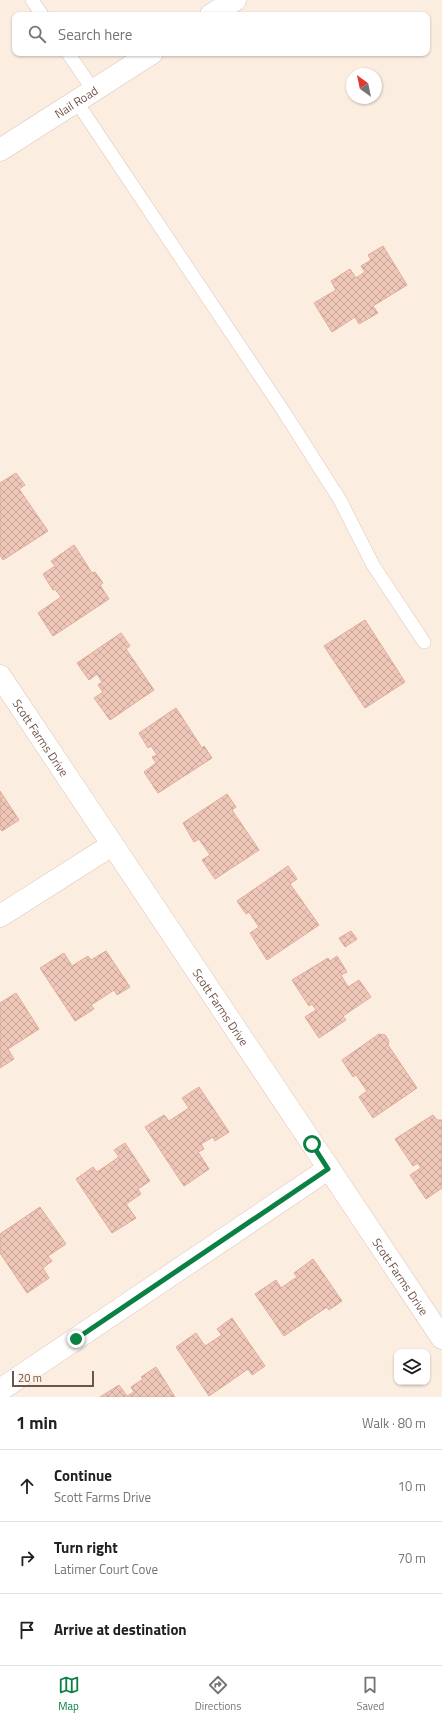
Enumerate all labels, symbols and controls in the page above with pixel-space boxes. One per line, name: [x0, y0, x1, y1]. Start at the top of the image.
search box: [12, 12, 430, 56]
icon: search: [26, 23, 48, 45]
text: Search here: [58, 23, 132, 46]
north arrow: [346, 68, 382, 104]
street label: Nail Road: [50, 81, 101, 123]
street label: Scott Farms Drive: [8, 695, 74, 780]
street label: Scott Farms Drive: [188, 964, 254, 1050]
route start: [303, 1135, 321, 1153]
street label: Scott Farms Drive: [368, 1234, 434, 1319]
route end: [67, 1330, 85, 1348]
map controls: [394, 1349, 430, 1385]
button: layers: [394, 1349, 430, 1385]
scale bar: [12, 1369, 94, 1388]
text: 20 m: [18, 1370, 42, 1386]
text: 1 min: [16, 1410, 57, 1436]
text: Walk · 80 m: [362, 1413, 426, 1433]
text: Continue: [54, 1464, 112, 1487]
icon: ahead: [16, 1475, 38, 1497]
text: 10 m: [398, 1476, 426, 1496]
text: Scott Farms Drive: [54, 1487, 151, 1507]
text: Turn right: [54, 1536, 118, 1559]
icon: right: [16, 1547, 38, 1569]
text: 70 m: [398, 1548, 426, 1568]
text: Latimer Court Cove: [54, 1559, 158, 1579]
text: Arrive at destination: [54, 1618, 187, 1641]
icon: arrive: [16, 1619, 38, 1641]
tab: Map: [58, 1674, 80, 1714]
tab: Directions: [195, 1674, 241, 1714]
tab: Saved: [356, 1674, 384, 1714]

